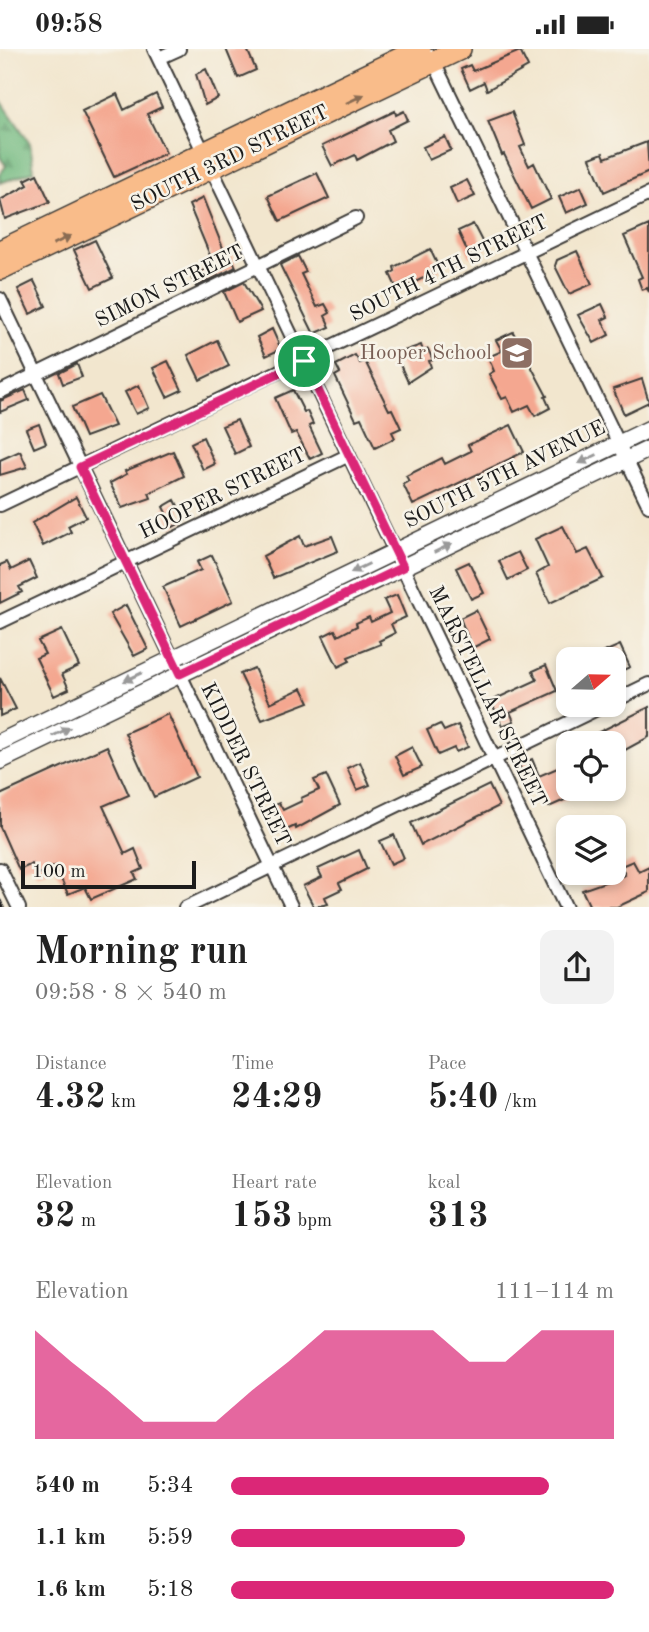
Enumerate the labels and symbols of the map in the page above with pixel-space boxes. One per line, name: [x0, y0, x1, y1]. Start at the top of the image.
one-way arrow: [345, 93, 365, 105]
street label: SOUTH 3RD STREET: [128, 102, 332, 216]
street label: SOUTH 4TH STREET: [347, 212, 551, 326]
one-way arrow: [52, 234, 72, 245]
street label: SIMON STREET: [92, 242, 248, 332]
pin: [274, 331, 334, 391]
school or university icon: Hooper School: [498, 334, 536, 372]
place label: Hooper School: [359, 343, 492, 364]
street label: SOUTH 5TH AVENUE: [401, 417, 609, 533]
street label: HOOPER STREET: [136, 445, 310, 543]
one-way arrow: [577, 454, 598, 465]
one-way arrow: [433, 542, 453, 554]
one-way arrow: [350, 562, 370, 574]
street label: MARSTELLAR STREET: [424, 583, 550, 811]
north arrow: [556, 647, 626, 717]
one-way arrow: [123, 672, 143, 683]
street label: KIDDER STREET: [196, 680, 294, 850]
one-way arrow: [51, 726, 72, 737]
scale bar: [21, 859, 196, 890]

